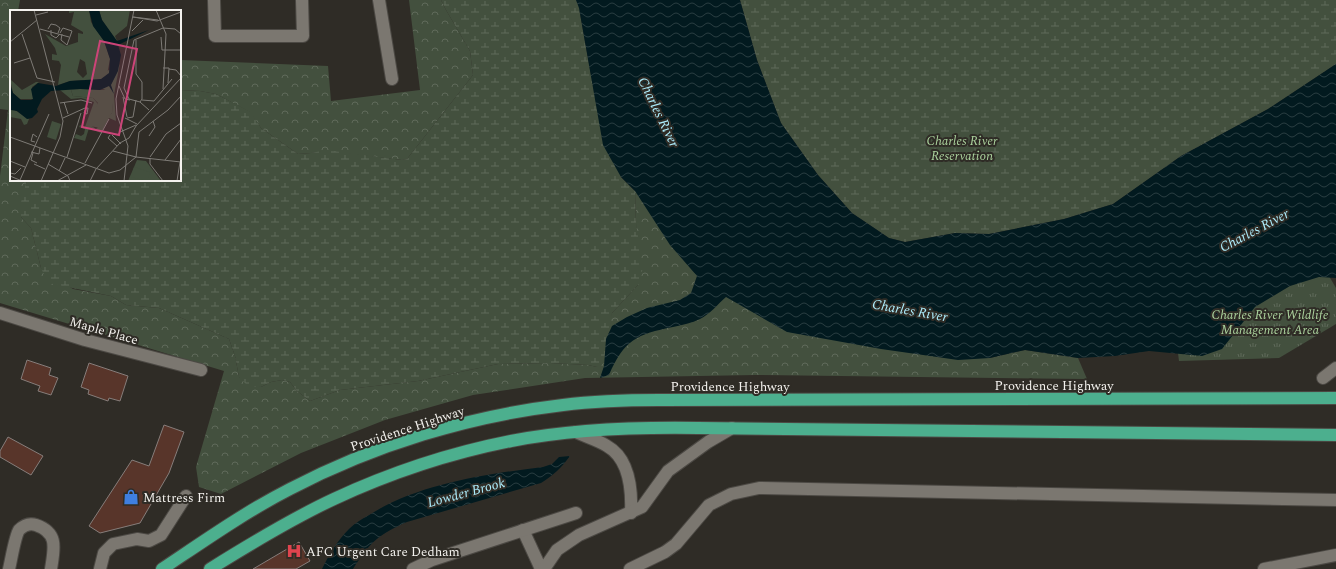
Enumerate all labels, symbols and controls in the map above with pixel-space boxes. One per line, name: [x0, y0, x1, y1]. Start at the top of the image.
inset map: [10, 10, 181, 181]
water label: Charles River: [632, 73, 685, 151]
park label: Charles River Reservation: [927, 131, 998, 166]
water label: Charles River: [1216, 203, 1293, 258]
water label: Charles River: [871, 294, 949, 327]
park label: Charles River Wildlife Management Area: [1212, 305, 1329, 340]
street label: Maple Place: [67, 312, 140, 350]
street label: Providence Highway: [995, 376, 1114, 396]
street label: Providence Highway: [671, 377, 790, 397]
street label: Providence Highway: [348, 401, 468, 457]
water label: Lowder Brook: [425, 472, 508, 513]
shop icon: Mattress Firm: [122, 488, 140, 506]
place label: Mattress Firm: [143, 488, 225, 508]
hospital icon: AFC Urgent Care Dedham: [285, 542, 303, 560]
place label: AFC Urgent Care Dedham: [306, 542, 460, 562]

